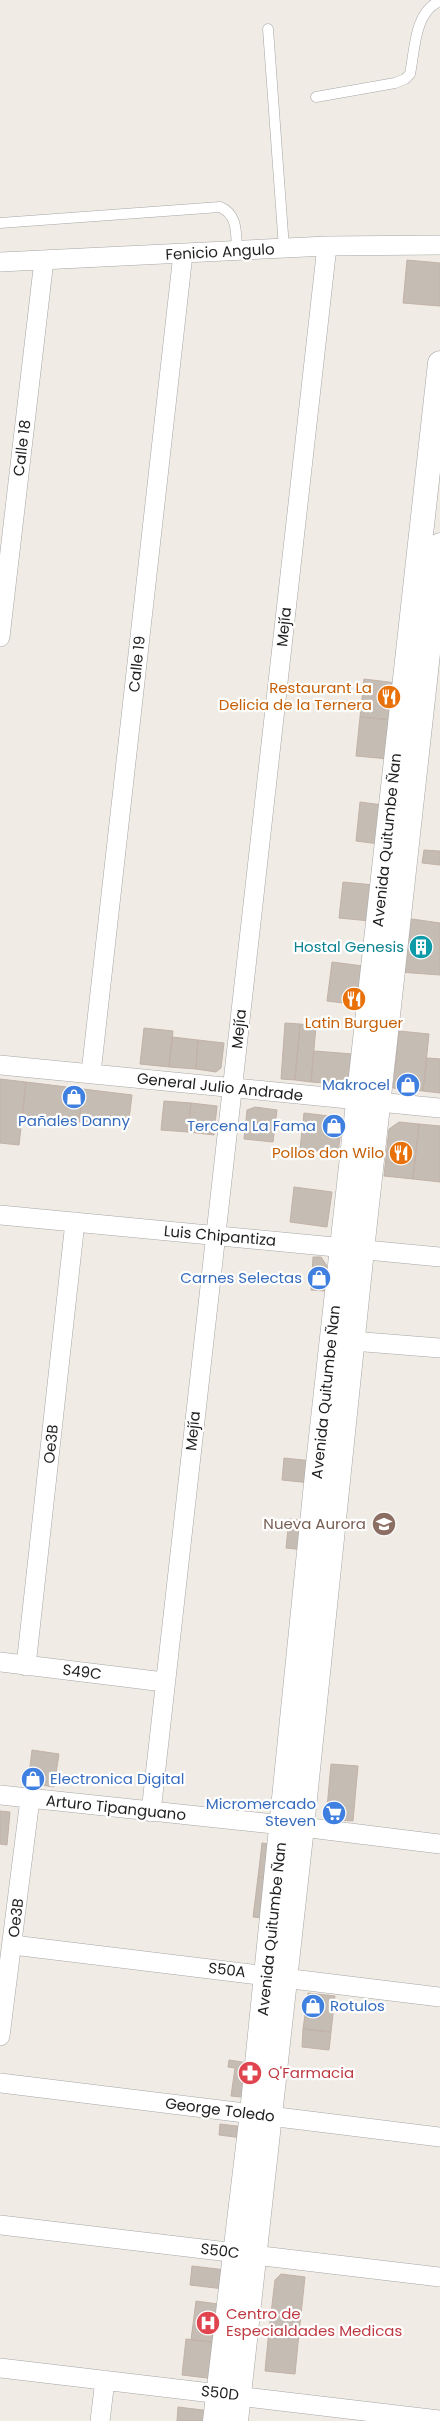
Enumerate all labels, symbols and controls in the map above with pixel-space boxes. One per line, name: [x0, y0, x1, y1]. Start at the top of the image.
street label: Fenicio Angulo: [165, 238, 275, 265]
street label: Calle 18: [8, 419, 35, 477]
street label: Mejía: [271, 606, 296, 648]
street label: Calle 19: [123, 635, 150, 693]
place label: Restaurant La Delicia de la Ternera: [219, 677, 372, 715]
restaurant icon: Restaurant La Delicia de la Ternera: [376, 684, 402, 710]
street label: Avenida Quitumbe Ñan: [367, 752, 406, 928]
building icon: Hostal Genesis: [408, 934, 434, 960]
place label: Hostal Genesis: [294, 936, 404, 957]
restaurant icon: Latin Burguer: [341, 986, 367, 1012]
street label: Mejía: [226, 1008, 251, 1050]
place label: Latin Burguer: [305, 1012, 404, 1033]
street label: General Julio Andrade: [136, 1067, 304, 1106]
shop icon: Makrocel: [395, 1072, 421, 1098]
place label: Makrocel: [322, 1074, 390, 1095]
shop icon: Pañales Danny: [61, 1084, 87, 1110]
place label: Pañales Danny: [18, 1110, 130, 1131]
shop icon: Tercena La Fama: [321, 1113, 347, 1139]
place label: Tercena La Fama: [187, 1115, 316, 1136]
restaurant icon: Pollos don Wilo: [388, 1140, 414, 1166]
place label: Pollos don Wilo: [272, 1142, 384, 1163]
street label: Luis Chipantiza: [163, 1220, 277, 1251]
shop icon: Carnes Selectas: [306, 1265, 332, 1291]
place label: Carnes Selectas: [180, 1267, 302, 1288]
street label: Avenida Quitumbe Ñan: [306, 1304, 345, 1480]
street label: Mejía: [180, 1410, 205, 1452]
street label: Oe3B: [38, 1423, 63, 1465]
school or university icon: Nueva Aurora: [371, 1511, 397, 1537]
place label: Nueva Aurora: [263, 1513, 366, 1534]
street label: S49C: [61, 1659, 103, 1684]
shop icon: Electronica Digital: [20, 1766, 46, 1792]
place label: Electronica Digital: [50, 1768, 184, 1789]
street label: Arturo Tipanguano: [45, 1790, 187, 1825]
place label: Micromercado Steven: [206, 1793, 316, 1831]
supermarket icon: Micromercado Steven: [321, 1800, 347, 1826]
street label: Avenida Quitumbe Ñan: [252, 1841, 291, 2017]
street label: Oe3B: [3, 1897, 28, 1939]
street label: S50A: [207, 1957, 247, 1982]
shop icon: Rotulos: [300, 1993, 326, 2019]
place label: Rotulos: [330, 1995, 385, 2016]
pharmacy icon: Q'Farmacia: [237, 2060, 263, 2086]
place label: Q'Farmacia: [268, 2062, 354, 2083]
street label: George Toledo: [164, 2092, 276, 2127]
street label: S50C: [199, 2238, 241, 2263]
place label: Centro de Especialdades Medicas: [226, 2303, 402, 2341]
hospital icon: Centro de Especialdades Medicas: [195, 2310, 221, 2336]
street label: S50D: [200, 2380, 240, 2405]

